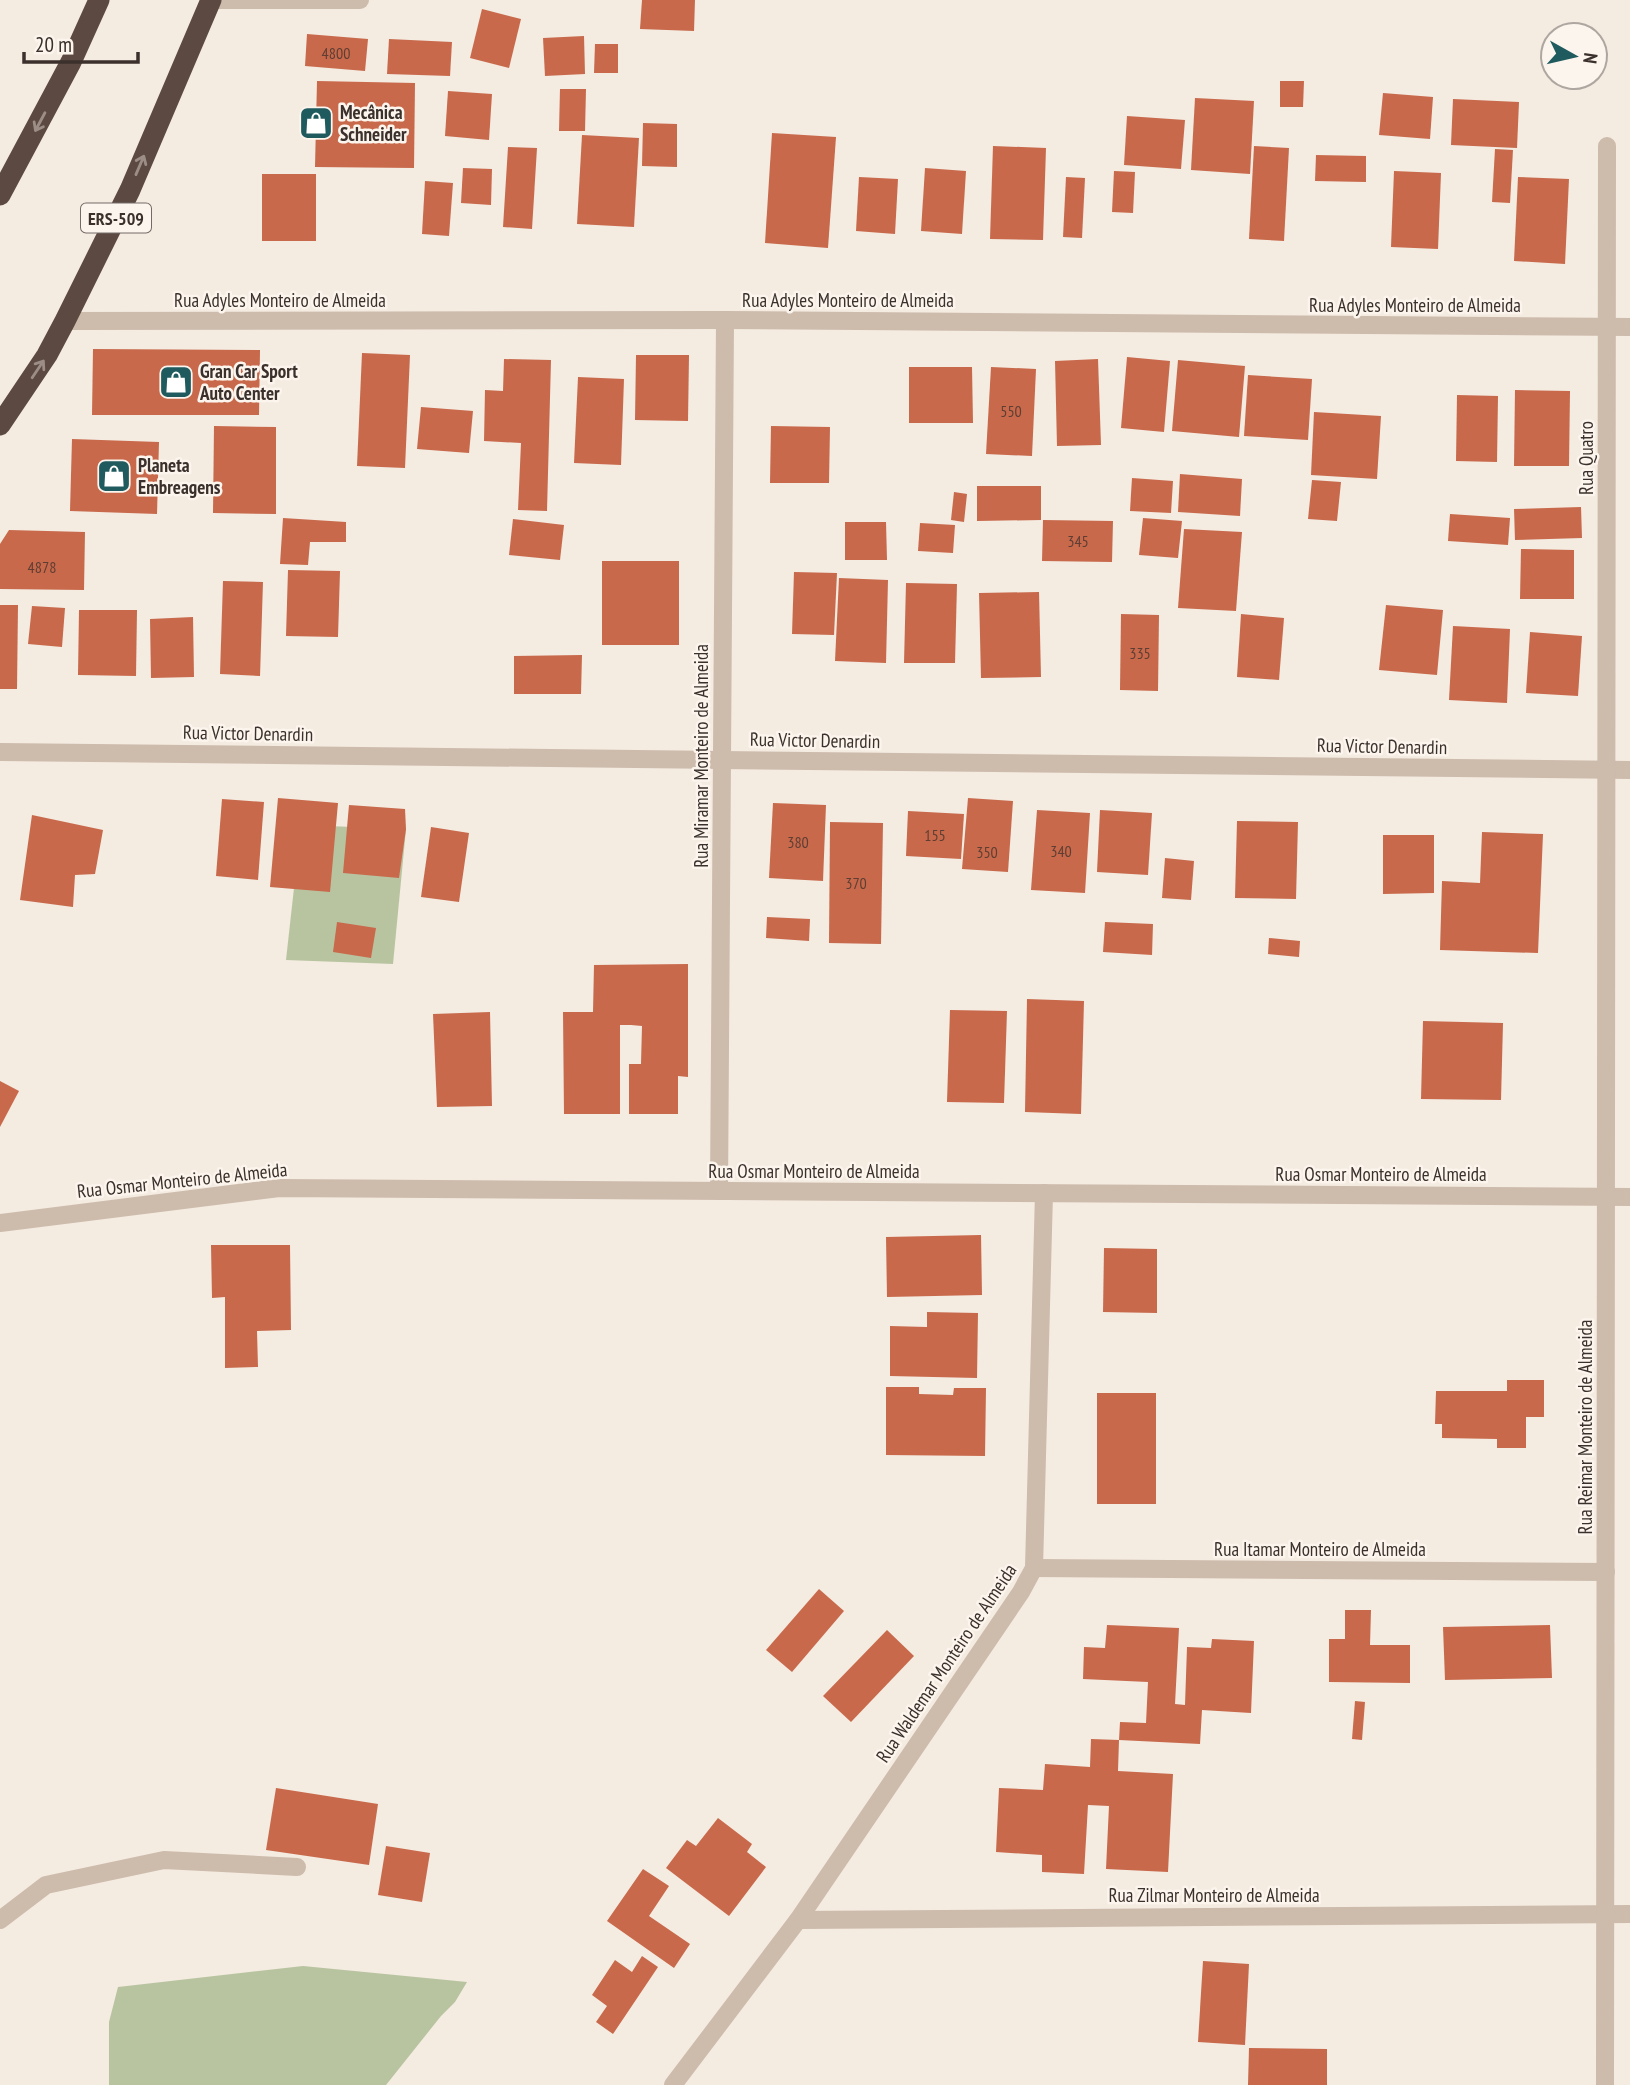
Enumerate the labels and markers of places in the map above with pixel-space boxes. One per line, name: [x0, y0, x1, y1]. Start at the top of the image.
place label: Mecânica Schneider: [340, 100, 407, 146]
shop icon: Mecânica Schneider: [297, 104, 335, 142]
place label: Gran Car Sport Auto Center: [199, 359, 298, 405]
shop icon: Gran Car Sport Auto Center: [157, 363, 195, 401]
place label: Planeta Embreagens: [138, 453, 221, 499]
shop icon: Planeta Embreagens: [95, 457, 133, 495]

